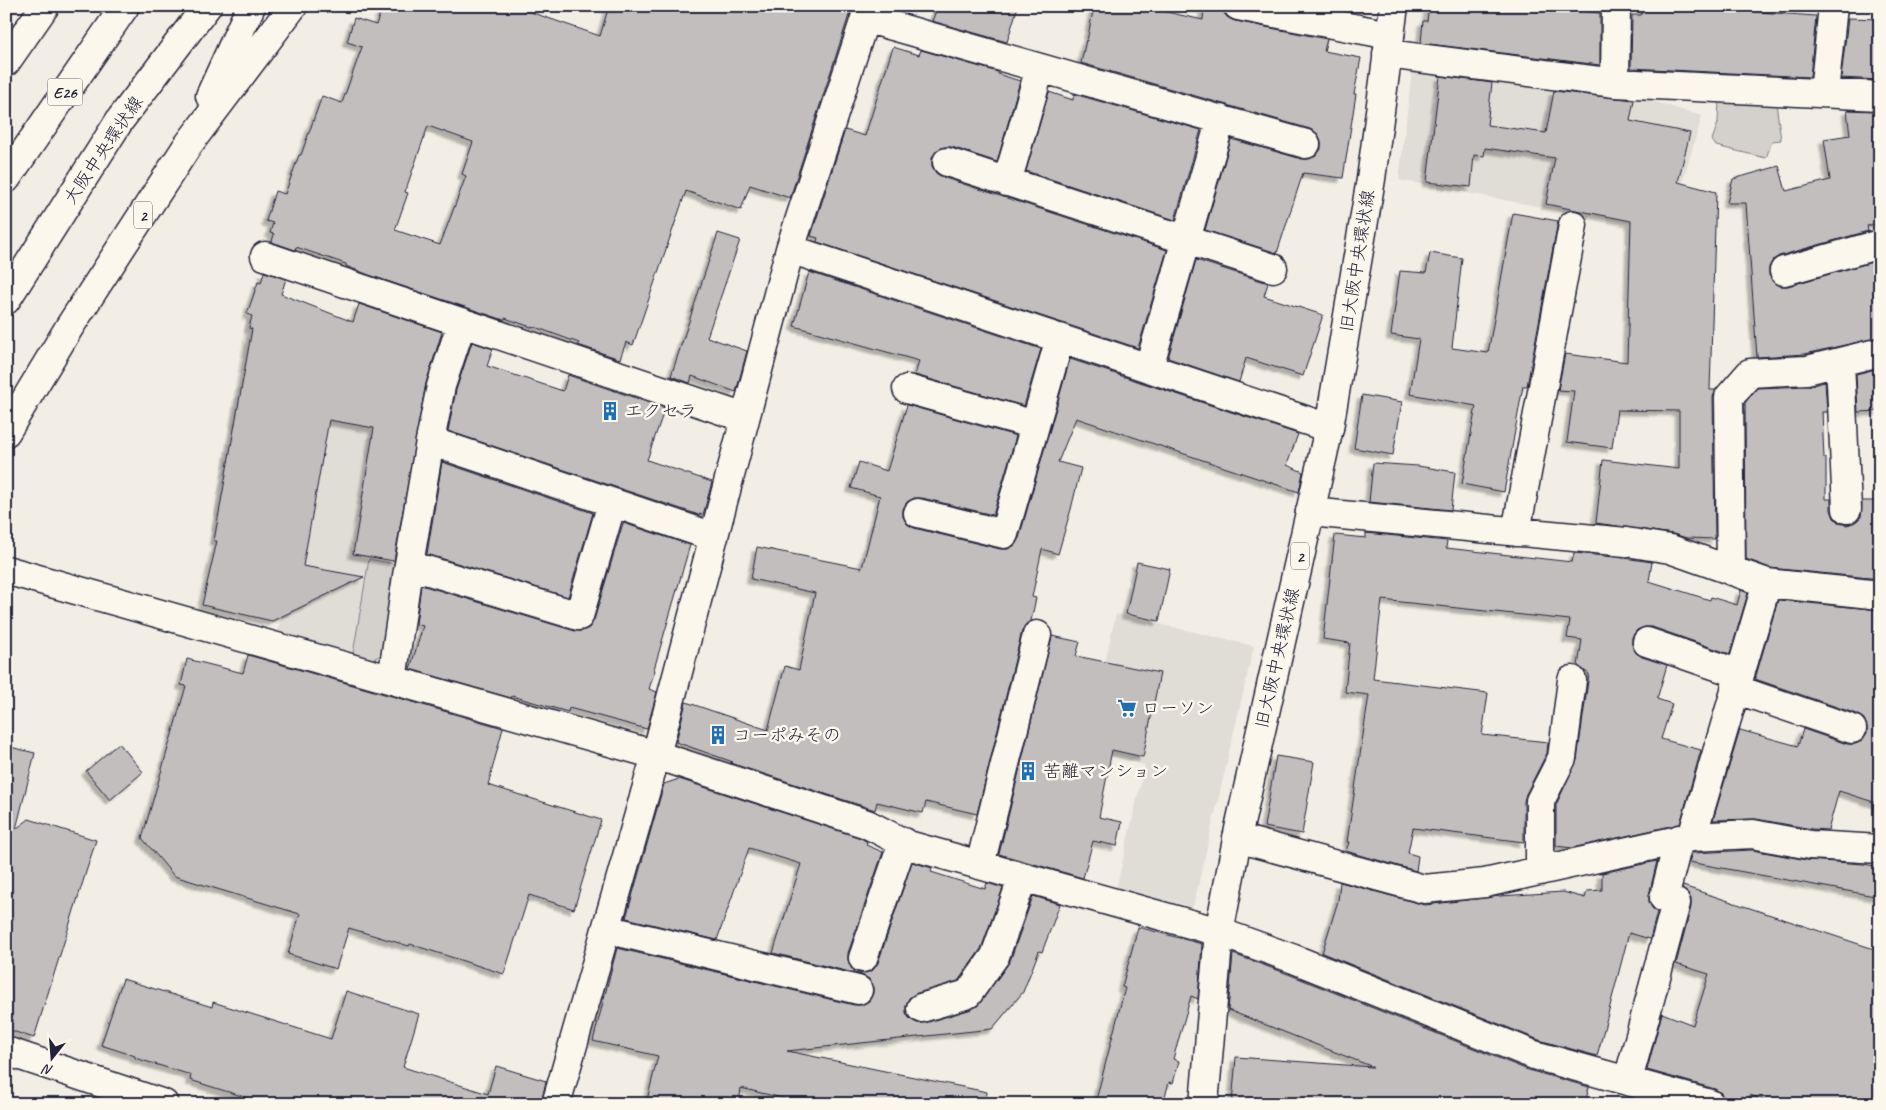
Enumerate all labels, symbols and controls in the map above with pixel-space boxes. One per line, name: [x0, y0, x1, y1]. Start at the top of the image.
road number: E26: [48, 78, 82, 105]
street label: 大阪中央環状線: [59, 92, 147, 208]
street label: 旧大阪中央環状線: [1335, 188, 1379, 334]
road number: 2: [134, 202, 152, 228]
building icon: エクセラ: [599, 400, 621, 422]
place label: エクセラ: [625, 400, 697, 422]
road number: 2: [1291, 542, 1309, 570]
street label: 旧大阪中央環状線: [1250, 585, 1304, 731]
supermarket icon: ローソン: [1116, 697, 1138, 719]
place label: ローソン: [1142, 697, 1214, 719]
building icon: コーポみその: [707, 724, 729, 746]
place label: コーポみその: [733, 724, 841, 746]
building icon: 苦離マンション: [1017, 760, 1039, 782]
place label: 苦離マンション: [1043, 760, 1168, 782]
north arrow: [28, 1032, 78, 1082]
text: N: [39, 1060, 55, 1079]

